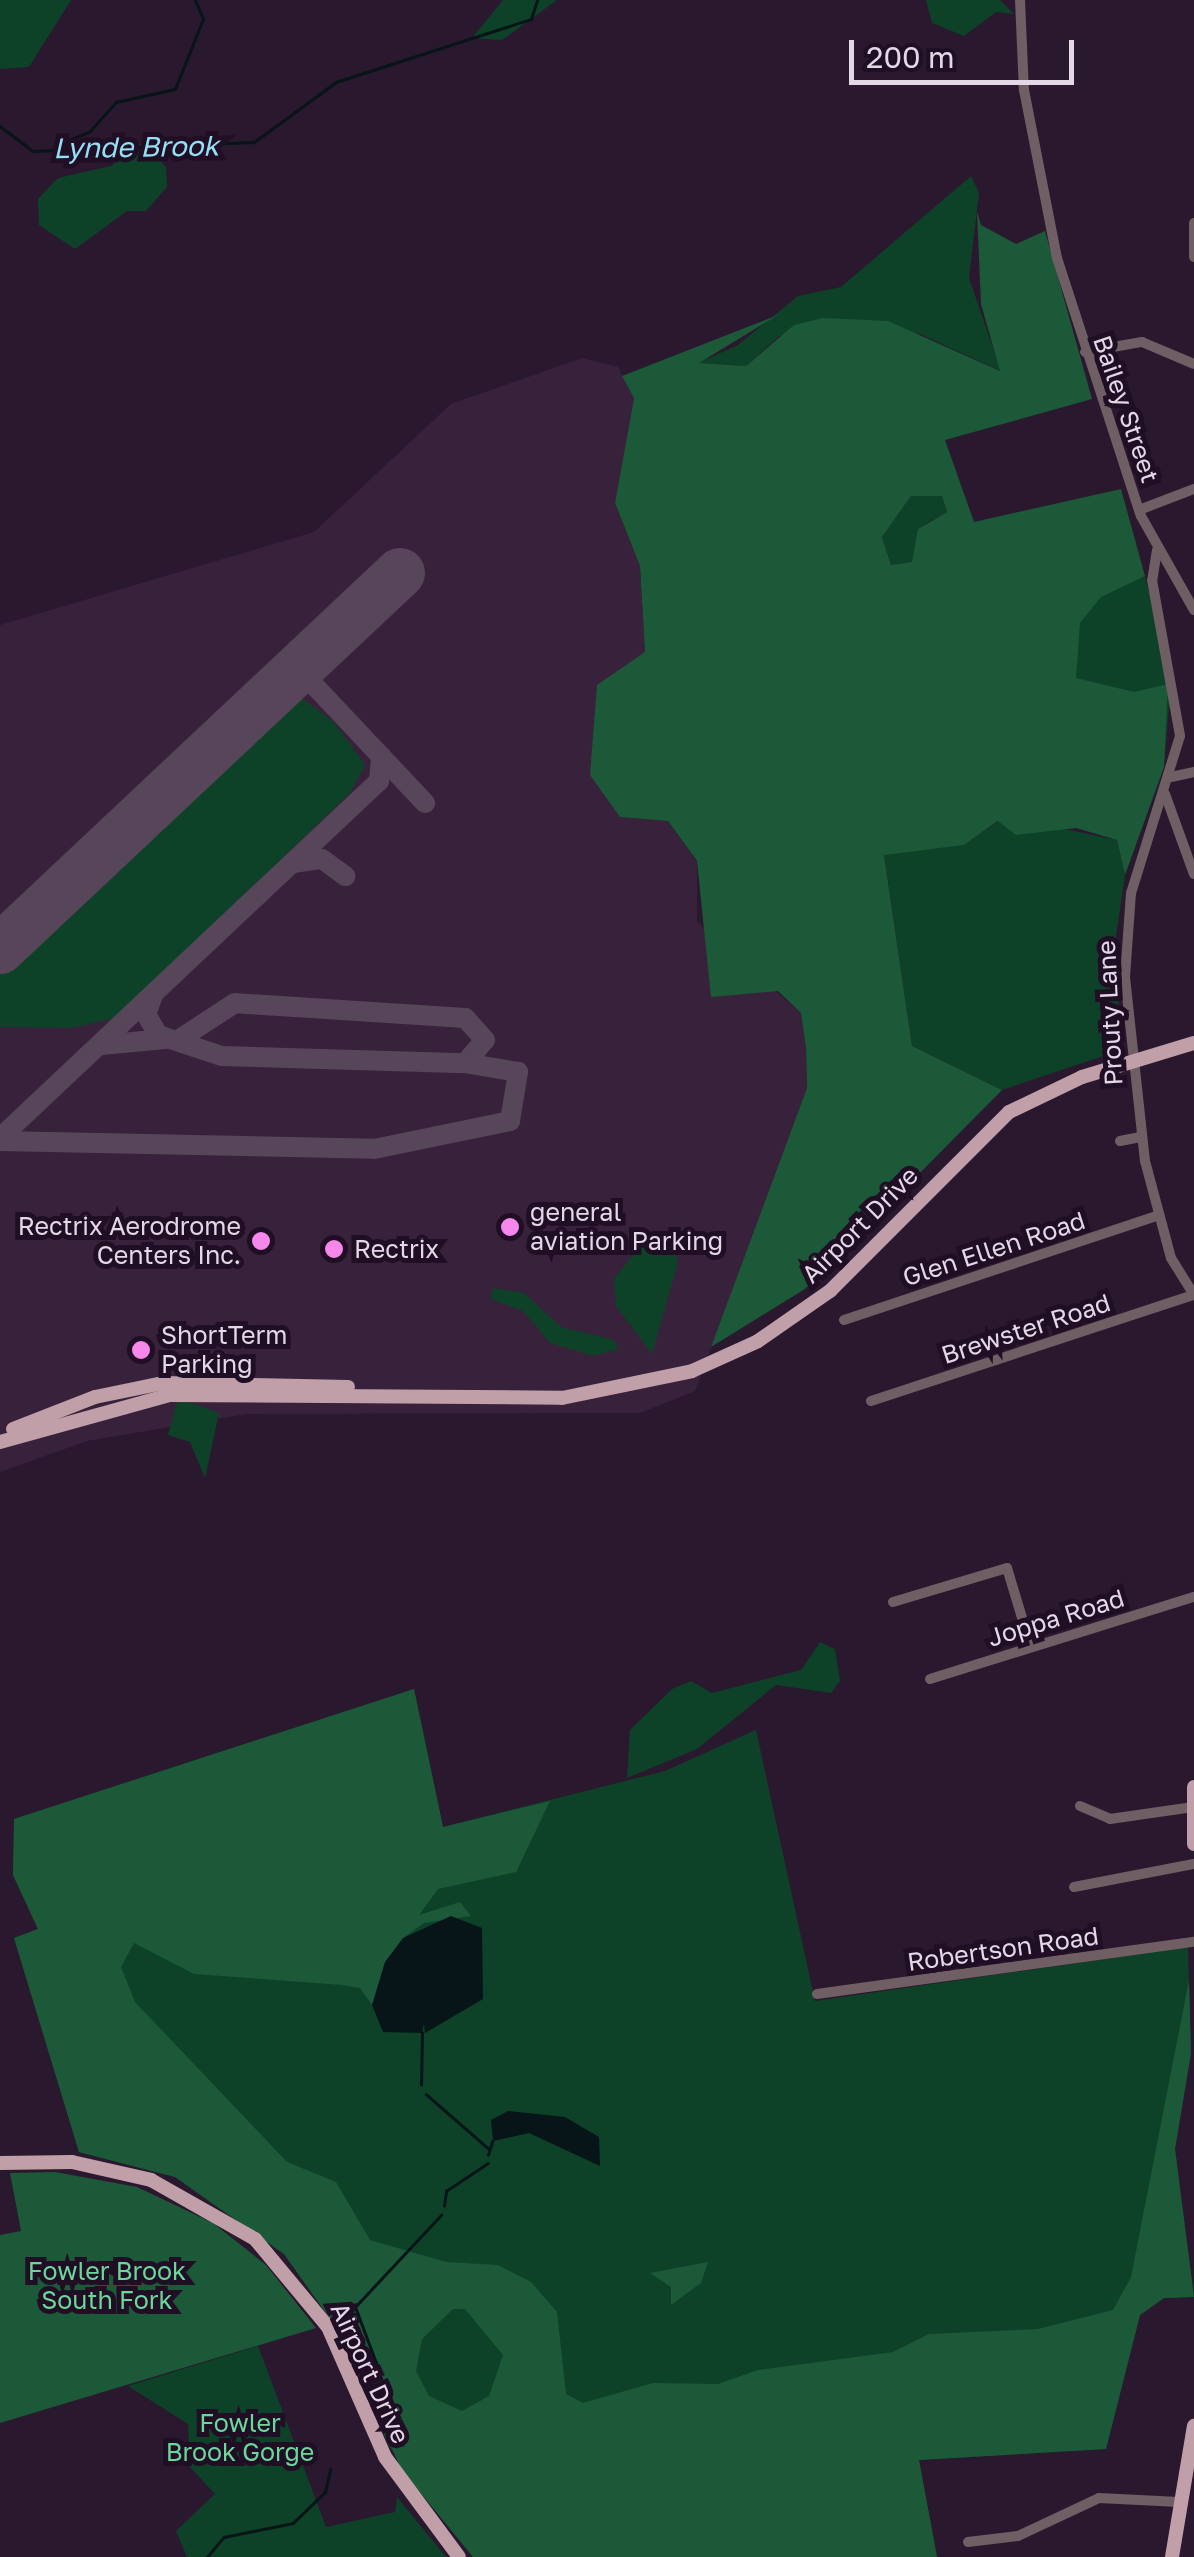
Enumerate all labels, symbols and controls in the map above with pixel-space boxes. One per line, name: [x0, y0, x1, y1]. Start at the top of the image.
scale bar: [854, 20, 1079, 82]
text: 200 m: [866, 39, 955, 75]
water label: Lynde Brook: [53, 129, 219, 165]
street label: Bailey Street: [1087, 332, 1165, 486]
street label: Prouty Lane: [1091, 940, 1129, 1086]
street label: Airport Drive: [796, 1161, 924, 1289]
place label: general aviation Parking: [530, 1198, 723, 1257]
street label: Glen Ellen Road: [899, 1205, 1089, 1293]
place label: Rectrix Aerodrome Centers Inc.: [18, 1212, 241, 1271]
marker: general aviation Parking: [499, 1216, 521, 1238]
marker: Rectrix Aerodrome Centers Inc.: [250, 1230, 272, 1252]
place label: Rectrix: [354, 1234, 439, 1264]
marker: Rectrix: [323, 1238, 345, 1260]
street label: Brewster Road: [938, 1288, 1114, 1370]
place label: ShortTerm Parking: [161, 1321, 287, 1380]
marker: ShortTerm Parking: [130, 1339, 152, 1361]
street label: Joppa Road: [984, 1583, 1128, 1653]
street label: Robertson Road: [905, 1921, 1101, 1977]
park label: Fowler Brook South Fork: [28, 2257, 186, 2316]
street label: Airport Drive: [324, 2298, 416, 2448]
park label: Fowler Brook Gorge: [166, 2409, 314, 2468]

